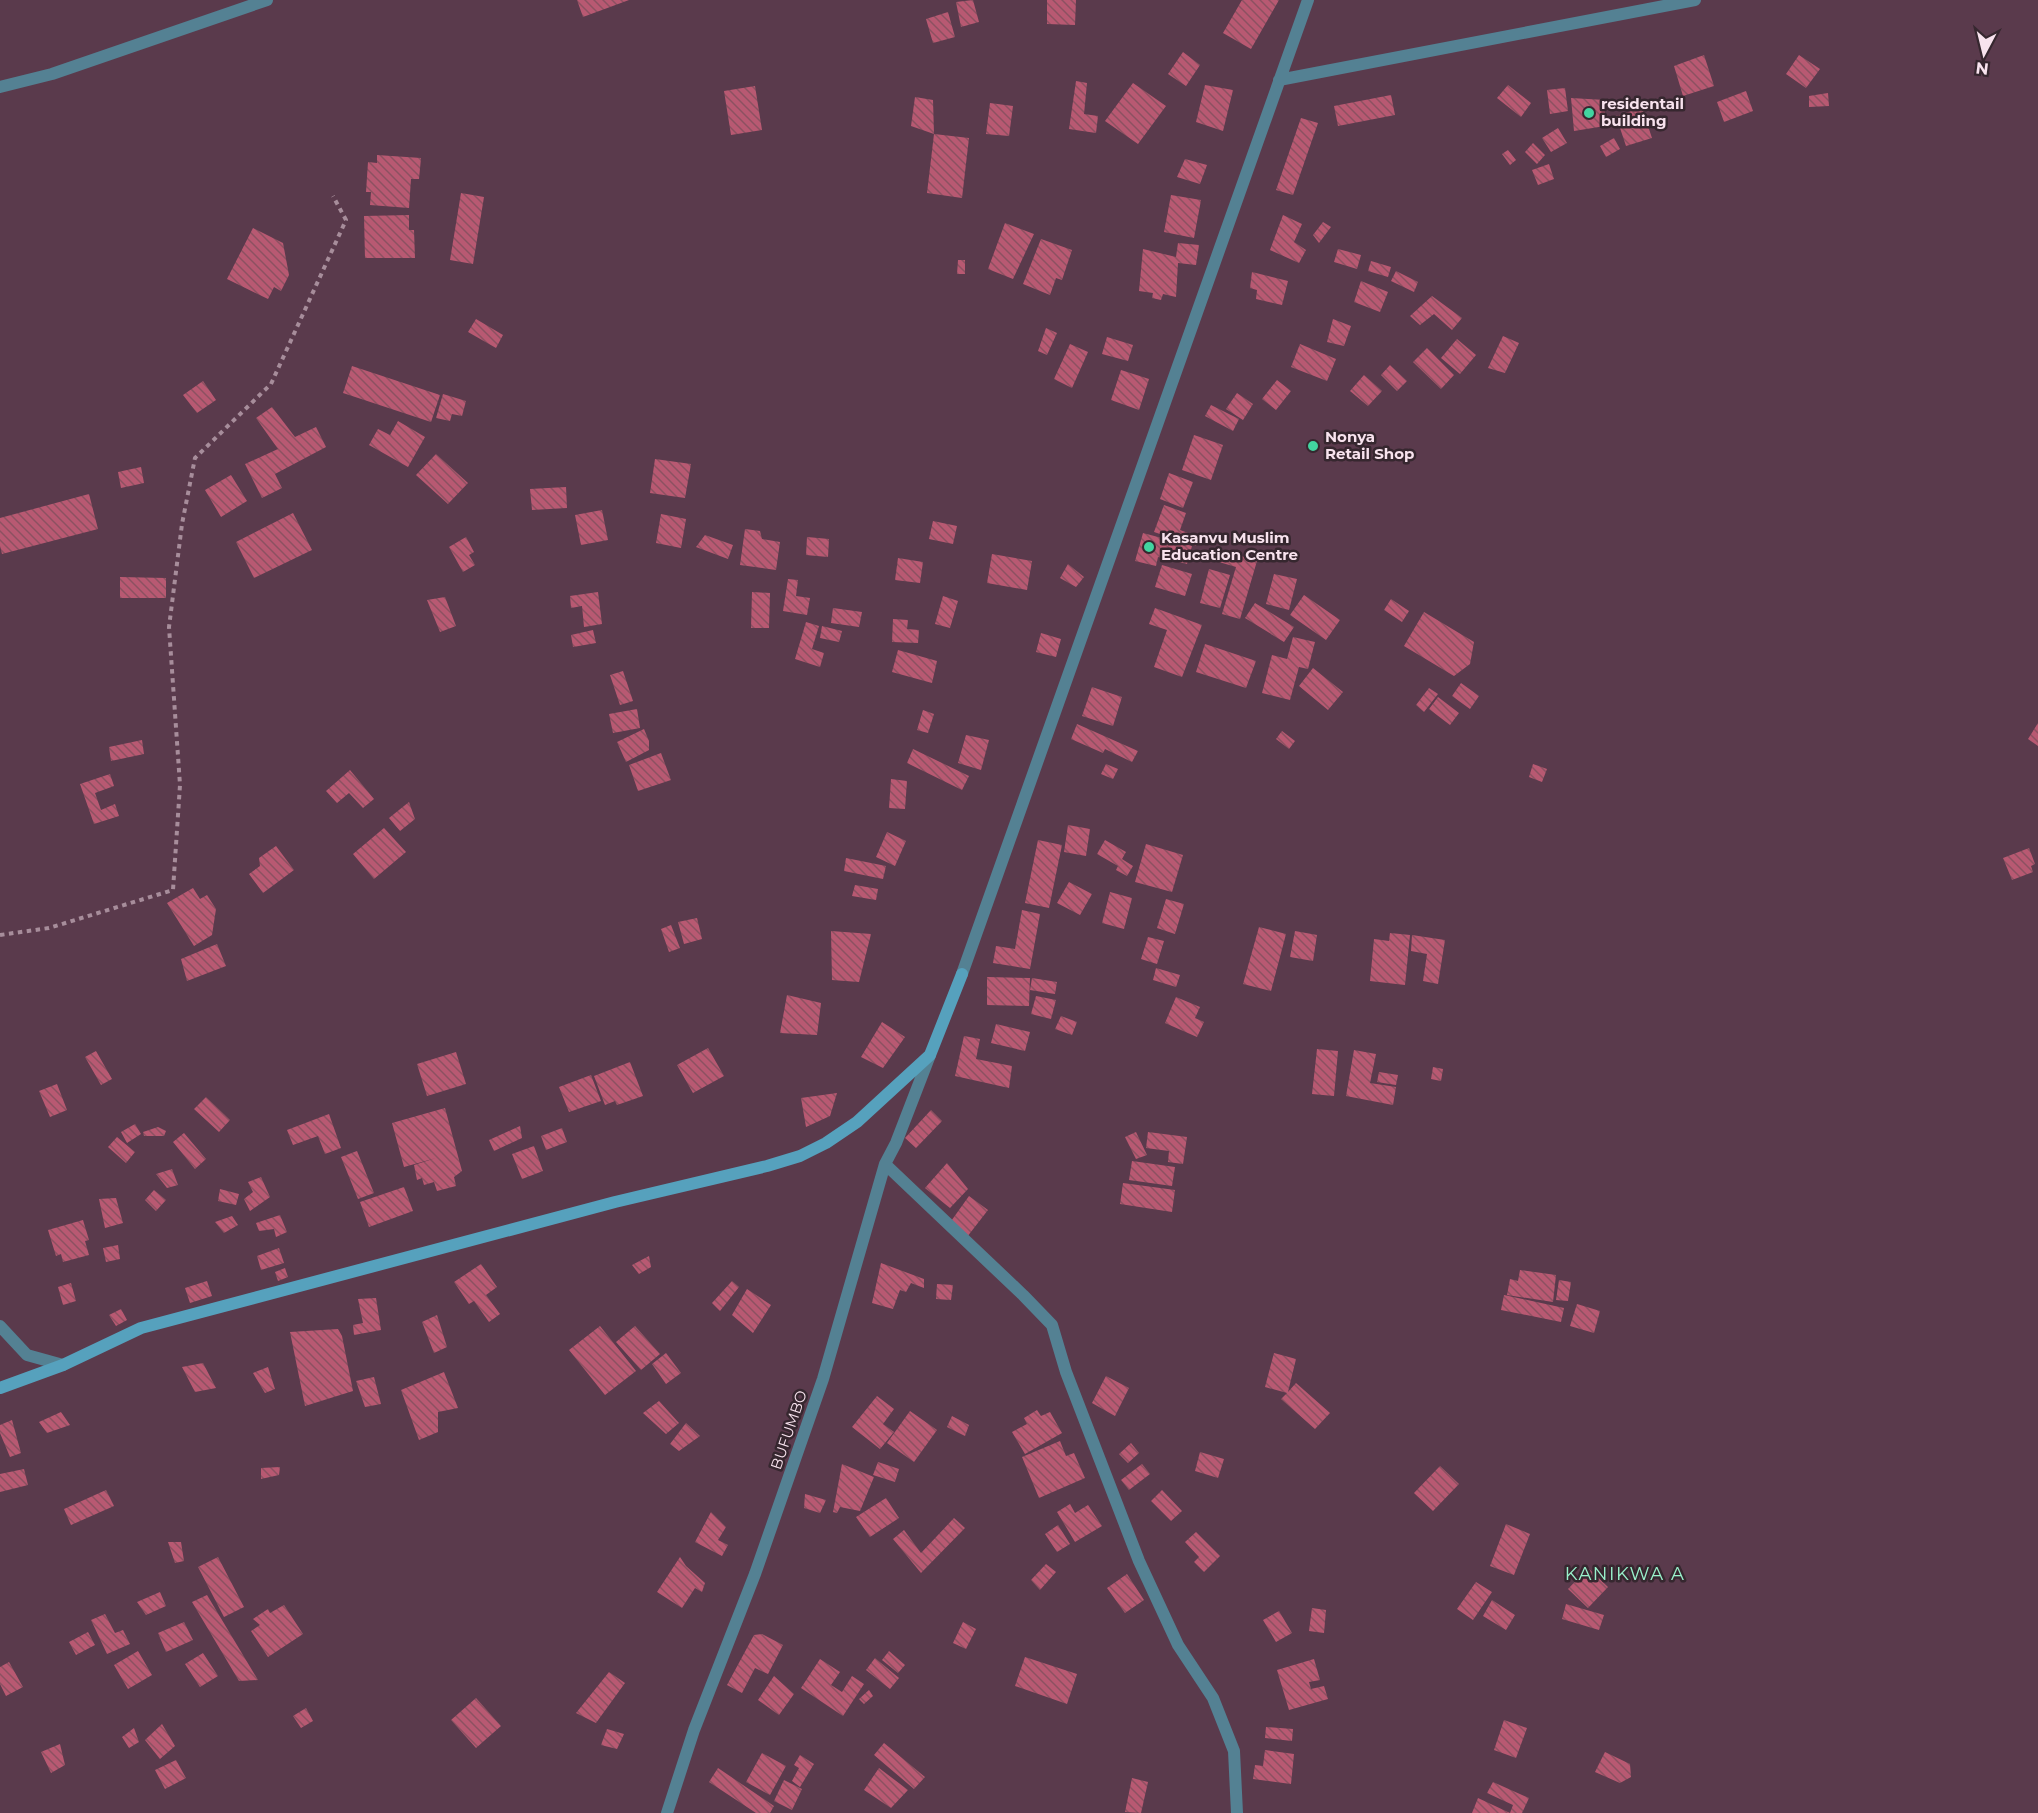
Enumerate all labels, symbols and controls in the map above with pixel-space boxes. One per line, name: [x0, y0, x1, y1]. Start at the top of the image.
north arrow: [1954, 24, 2014, 84]
text: N: [1975, 58, 1990, 79]
place label: residentail building: [1601, 94, 1684, 130]
marker: residentail building: [1582, 106, 1596, 120]
place label: Nonya Retail Shop: [1325, 427, 1414, 463]
marker: Nonya Retail Shop: [1306, 439, 1320, 453]
place label: Kasanvu Muslim Education Centre: [1161, 528, 1298, 564]
marker: Kasanvu Muslim Education Centre: [1142, 540, 1156, 554]
street label: BUFUMBO: [766, 1388, 811, 1472]
district label: KANIKWA A: [1565, 1563, 1685, 1585]

